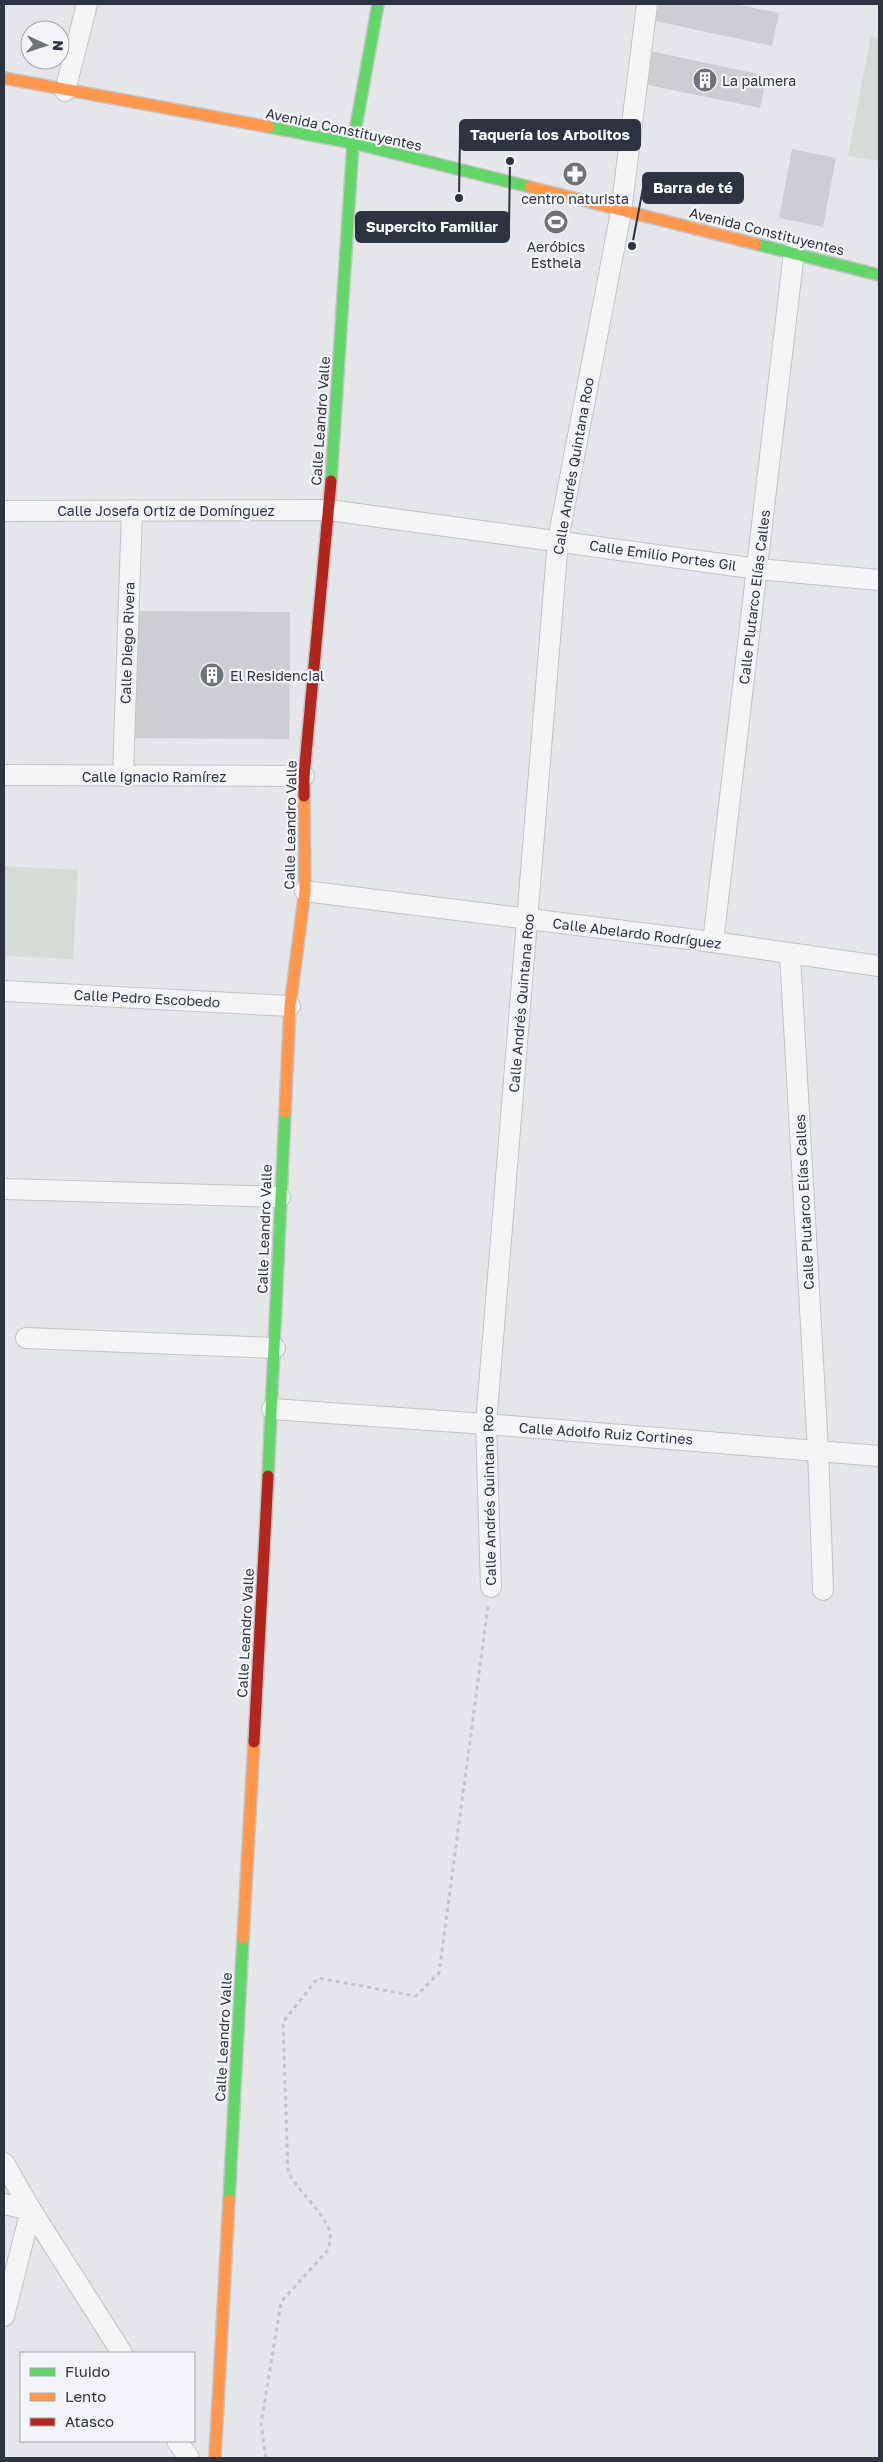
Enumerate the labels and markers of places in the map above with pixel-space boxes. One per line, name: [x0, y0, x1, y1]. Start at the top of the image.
building icon: La palmera: [692, 67, 718, 93]
place label: La palmera: [722, 72, 796, 89]
callout: Taquería los Arbolitos: [460, 120, 640, 150]
pharmacy icon: centro naturista: [562, 161, 588, 187]
callout: Barra de té: [643, 173, 743, 203]
place label: centro naturista: [521, 190, 629, 207]
sports icon: Aeróbics Esthela: [543, 209, 569, 235]
callout: Supercito Familiar: [356, 212, 509, 242]
place label: Aeróbics Esthela: [527, 238, 585, 271]
building icon: El Residencial: [199, 662, 225, 688]
place label: El Residencial: [230, 667, 324, 684]

